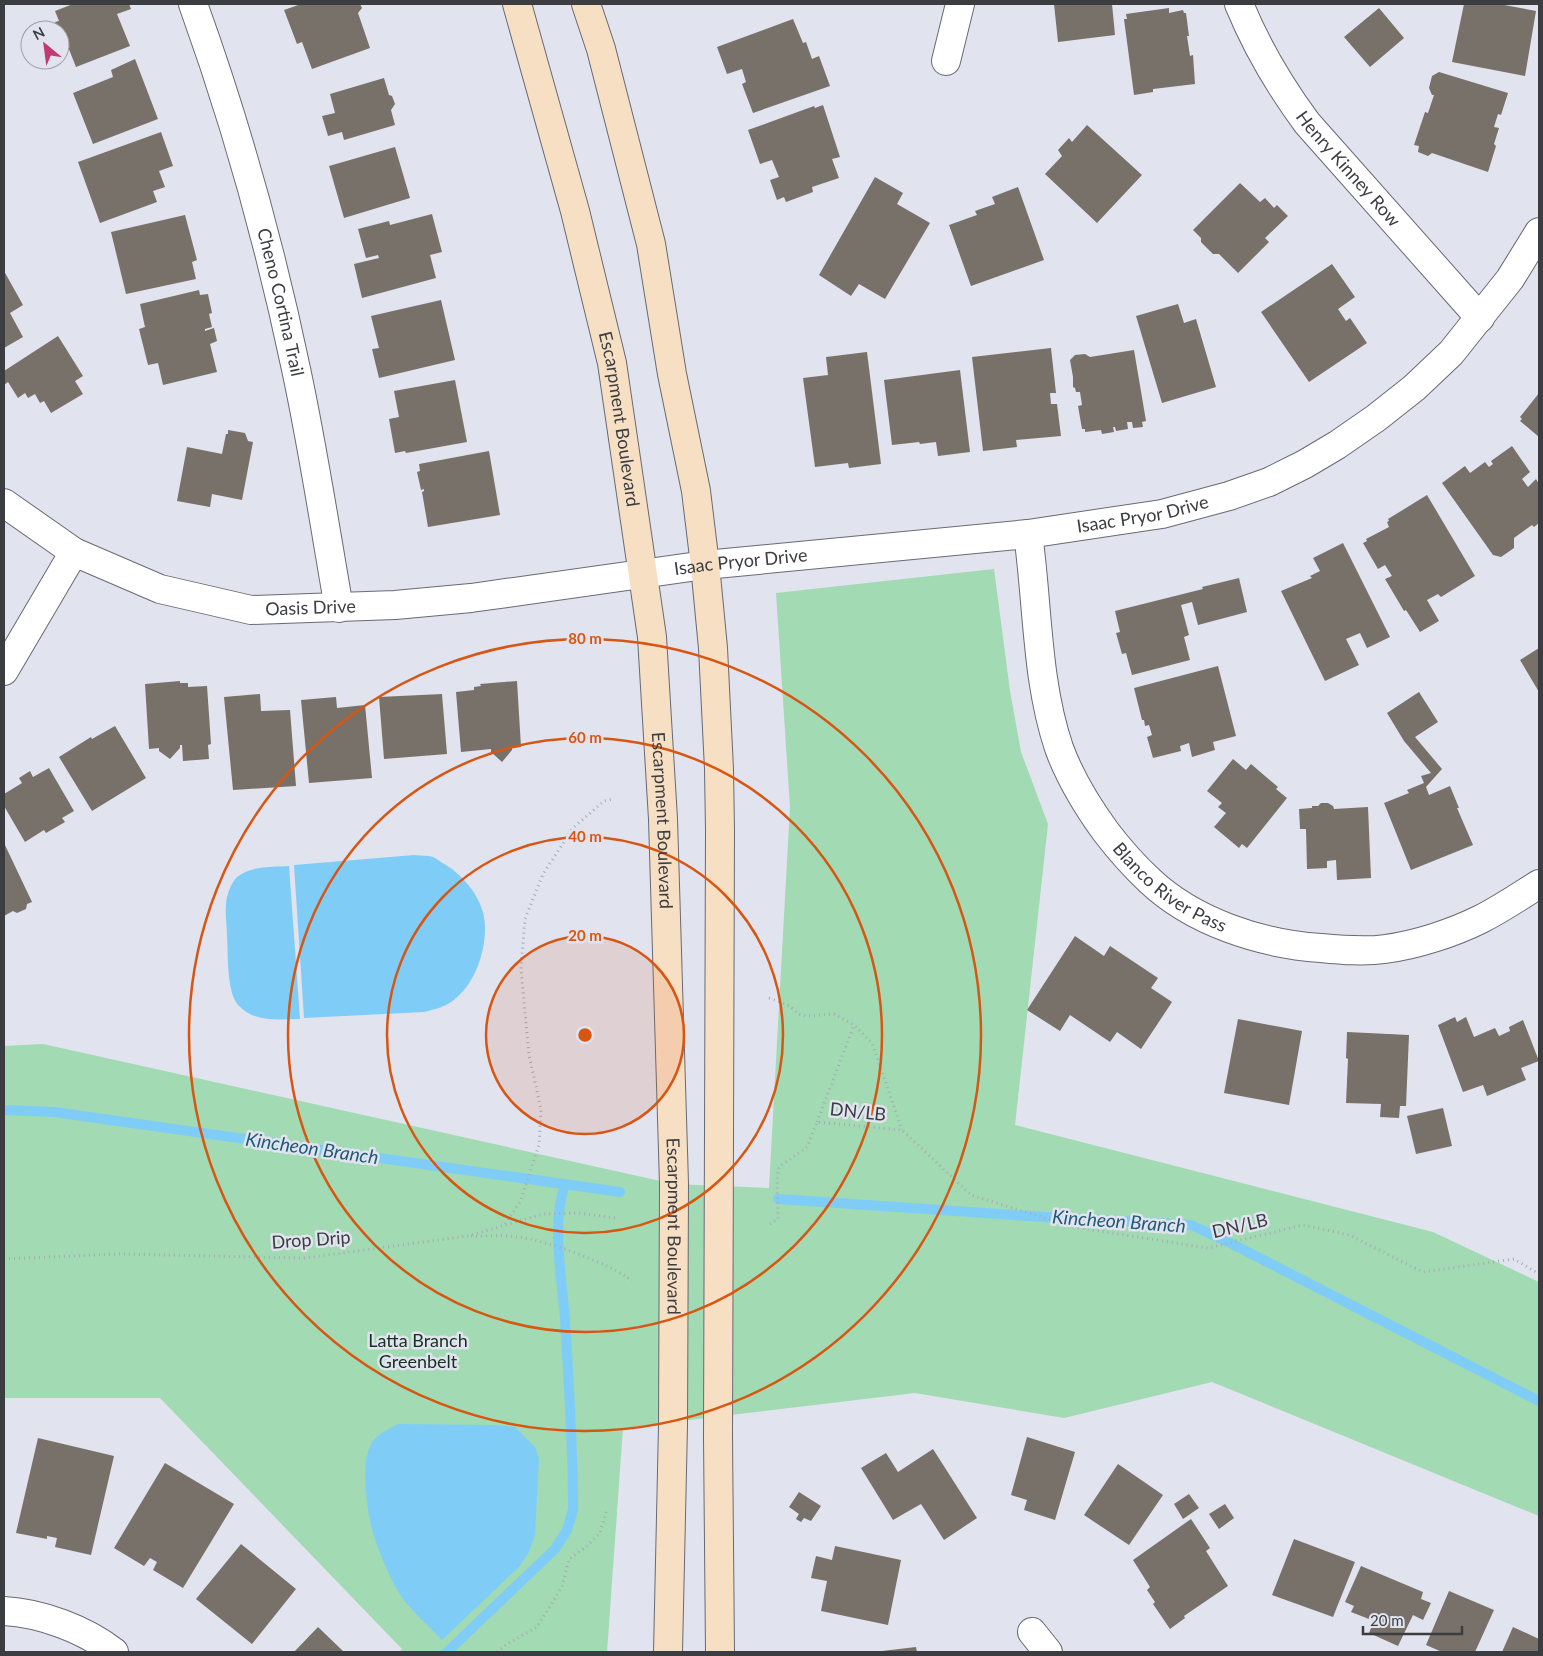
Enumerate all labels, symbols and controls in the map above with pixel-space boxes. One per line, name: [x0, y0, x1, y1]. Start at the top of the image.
north arrow: [20, 20, 70, 70]
text: N: [30, 23, 47, 43]
street label: Henry Kinney Row: [1292, 106, 1406, 231]
street label: Cheno Cortina Trail: [253, 225, 309, 378]
street label: Escarpment Boulevard: [595, 329, 645, 508]
street label: Isaac Pryor Drive: [1075, 490, 1211, 537]
street label: Isaac Pryor Drive: [672, 543, 808, 579]
street label: Oasis Drive: [265, 594, 356, 620]
text: 80 m: [568, 629, 602, 647]
text: 60 m: [568, 728, 602, 746]
street label: Escarpment Boulevard: [648, 731, 678, 909]
text: 40 m: [568, 827, 602, 845]
street label: Blanco River Pass: [1109, 837, 1230, 936]
text: 20 m: [568, 926, 602, 944]
centre of rings: [576, 1026, 594, 1044]
street label: DN/LB: [829, 1097, 887, 1125]
water label: Kincheon Branch: [244, 1127, 380, 1168]
street label: Escarpment Boulevard: [663, 1137, 686, 1315]
water label: Kincheon Branch: [1051, 1204, 1187, 1237]
street label: DN/LB: [1210, 1208, 1270, 1242]
street label: Drop Drip: [271, 1225, 351, 1253]
park label: Latta Branch Greenbelt: [368, 1329, 468, 1372]
scale bar: [1363, 1604, 1462, 1636]
text: 20 m: [1370, 1611, 1404, 1629]

